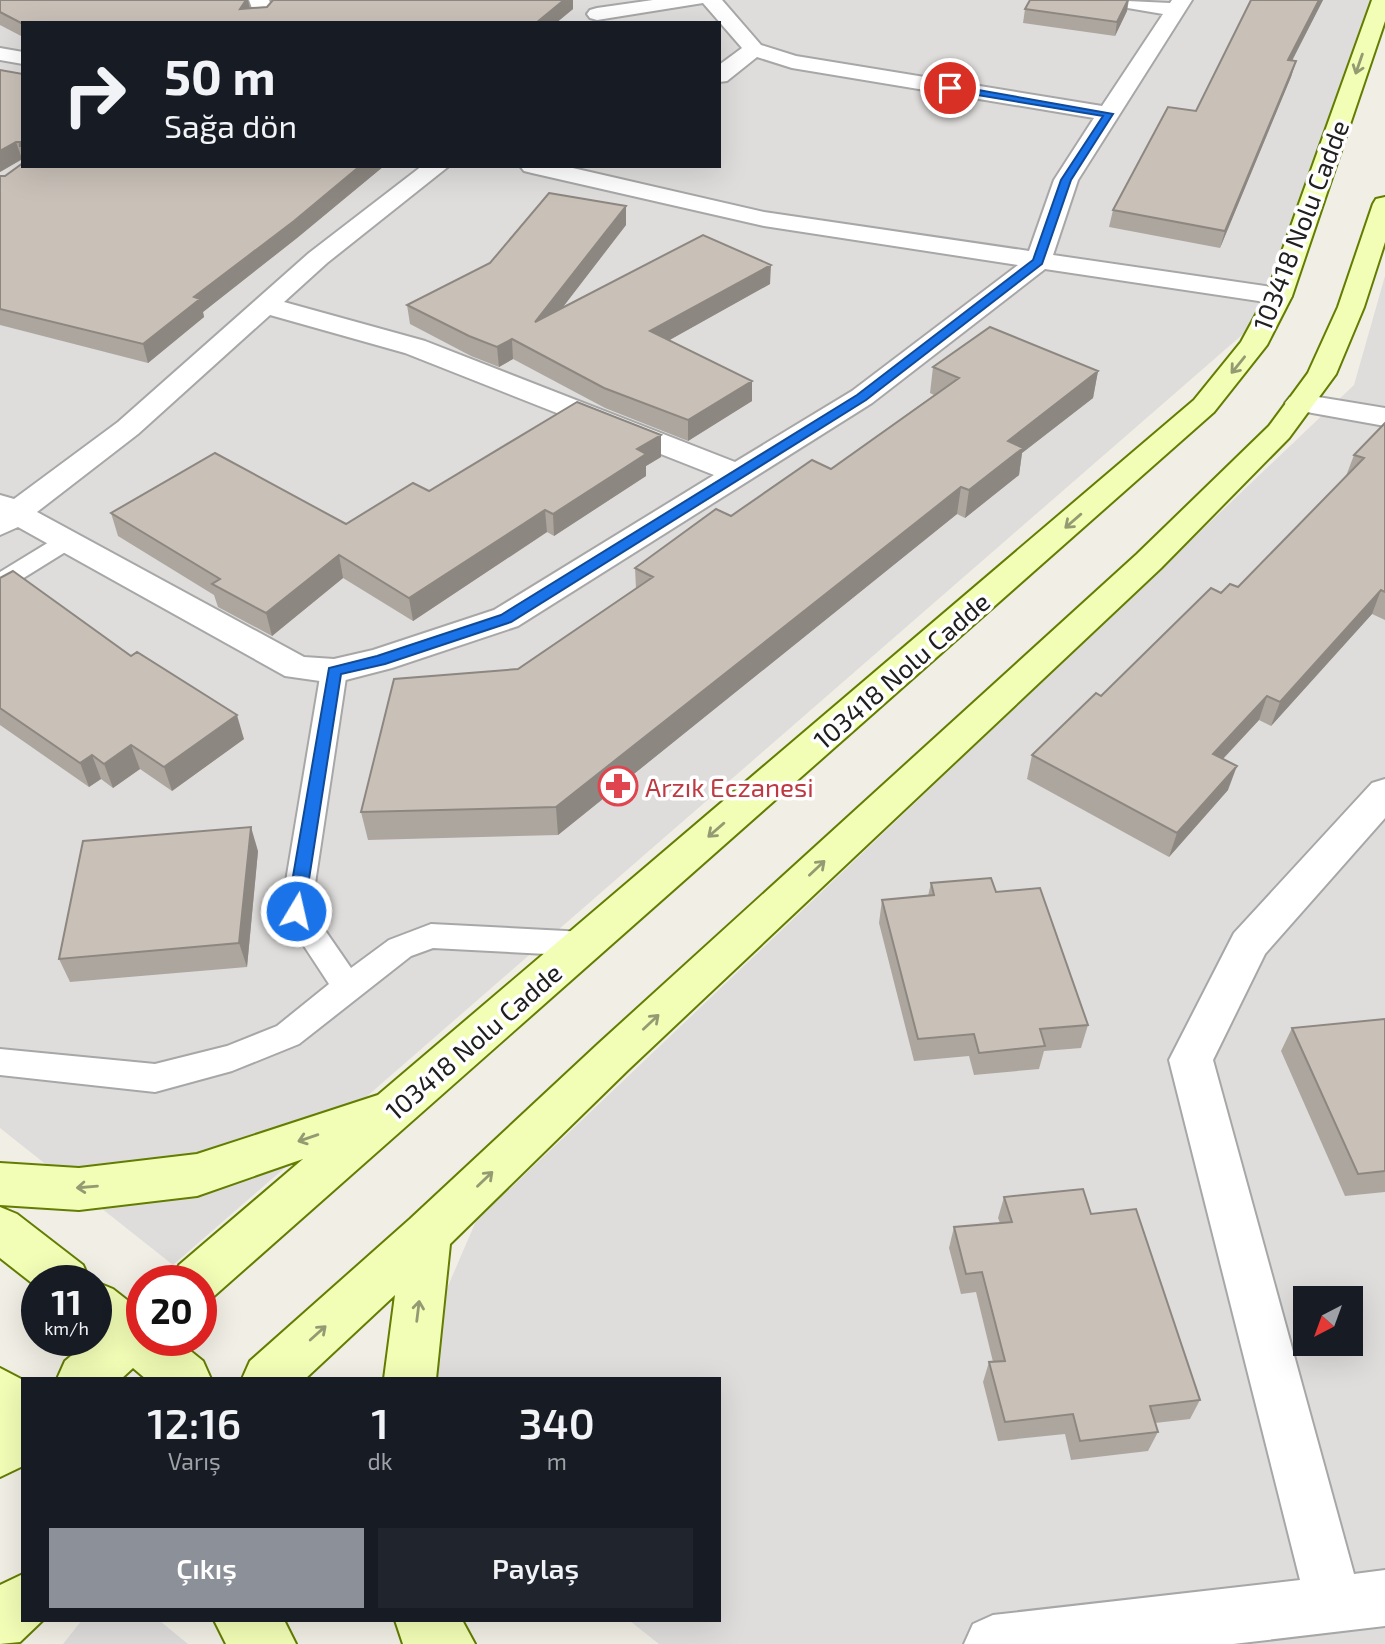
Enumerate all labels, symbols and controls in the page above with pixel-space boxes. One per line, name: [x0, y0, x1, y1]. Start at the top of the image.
text: 50 m: [164, 46, 276, 105]
icon: right: [49, 49, 140, 140]
one-way arrow: [1352, 53, 1364, 75]
pin: [920, 58, 980, 118]
icon: arrive: [931, 69, 969, 107]
text: Sağa dön: [164, 106, 297, 144]
street label: 103418 Nolu Cadde: [1246, 115, 1354, 335]
one-way arrow: [1230, 355, 1245, 373]
one-way arrow: [1064, 513, 1082, 529]
street label: 103418 Nolu Cadde: [807, 585, 995, 755]
pharmacy icon: Arzık Eczanesi: [597, 765, 639, 807]
place label: Arzık Eczanesi: [645, 771, 814, 802]
one-way arrow: [707, 822, 725, 838]
one-way arrow: [808, 859, 825, 876]
position arrow: [259, 874, 333, 948]
street label: 103418 Nolu Cadde: [379, 956, 567, 1126]
one-way arrow: [642, 1014, 659, 1031]
one-way arrow: [297, 1133, 319, 1145]
one-way arrow: [477, 1170, 494, 1187]
one-way arrow: [76, 1181, 99, 1194]
speed limit sign: 20: [126, 1265, 217, 1356]
text: 11: [51, 1280, 82, 1322]
north arrow: [1293, 1286, 1363, 1356]
map controls: [1293, 1286, 1363, 1356]
one-way arrow: [412, 1300, 425, 1323]
text: km/h: [44, 1317, 89, 1339]
one-way arrow: [309, 1325, 327, 1341]
text: 12:16: [147, 1397, 241, 1447]
text: 1: [371, 1397, 389, 1447]
text: 340: [519, 1397, 595, 1447]
text: Varış: [168, 1447, 221, 1475]
text: dk: [368, 1447, 392, 1475]
text: m: [547, 1447, 567, 1475]
button: Çıkış: [49, 1528, 364, 1608]
button: Paylaş: [378, 1528, 693, 1608]

